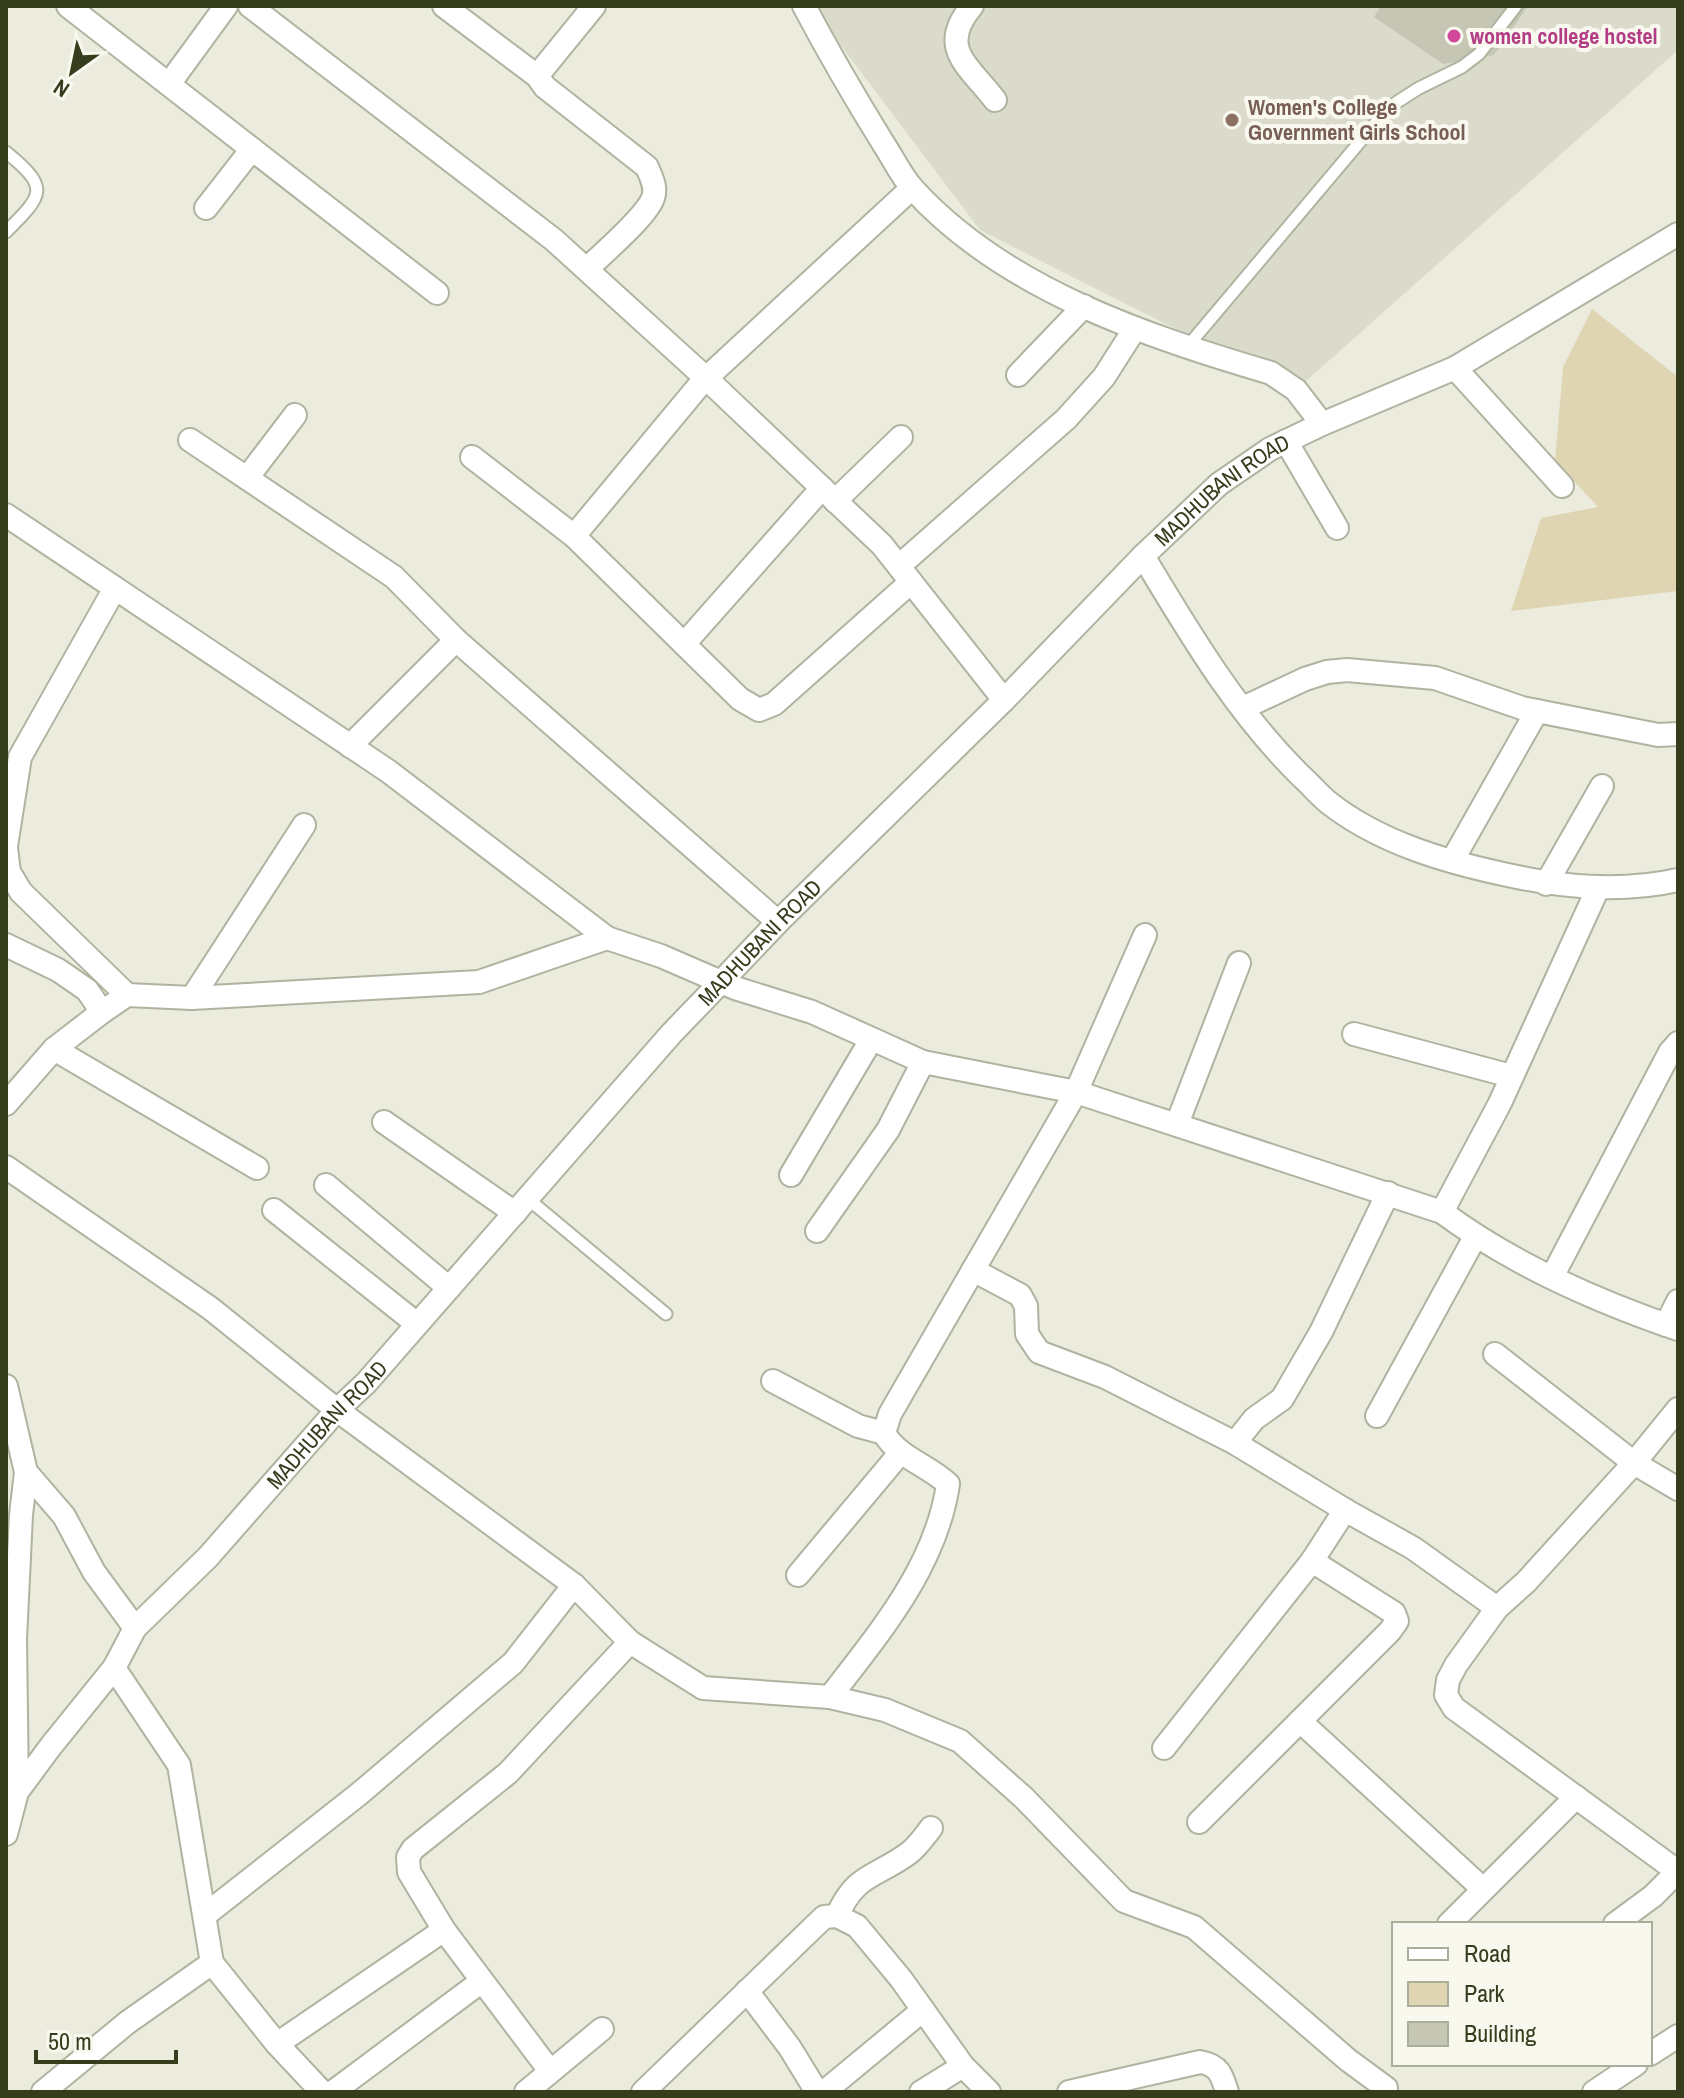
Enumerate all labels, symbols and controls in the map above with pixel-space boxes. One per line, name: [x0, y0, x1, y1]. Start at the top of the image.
place label: women college hostel: [1470, 21, 1658, 51]
marker: women college hostel: [1445, 27, 1463, 45]
north arrow: [32, 32, 112, 112]
text: N: [47, 73, 75, 105]
place label: Women's College Government Girls School: [1248, 92, 1466, 147]
marker: Women's College Government Girls School: [1223, 111, 1241, 129]
street label: MADHUBANI ROAD: [1148, 427, 1294, 553]
street label: MADHUBANI ROAD: [691, 873, 828, 1012]
street label: MADHUBANI ROAD: [260, 1354, 394, 1495]
legend: [1392, 1922, 1652, 2066]
text: Road: [1464, 1937, 1511, 1969]
text: Park: [1464, 1977, 1505, 2009]
scale bar: [36, 2014, 176, 2064]
text: Building: [1464, 2017, 1536, 2049]
text: 50 m: [48, 2025, 92, 2057]

